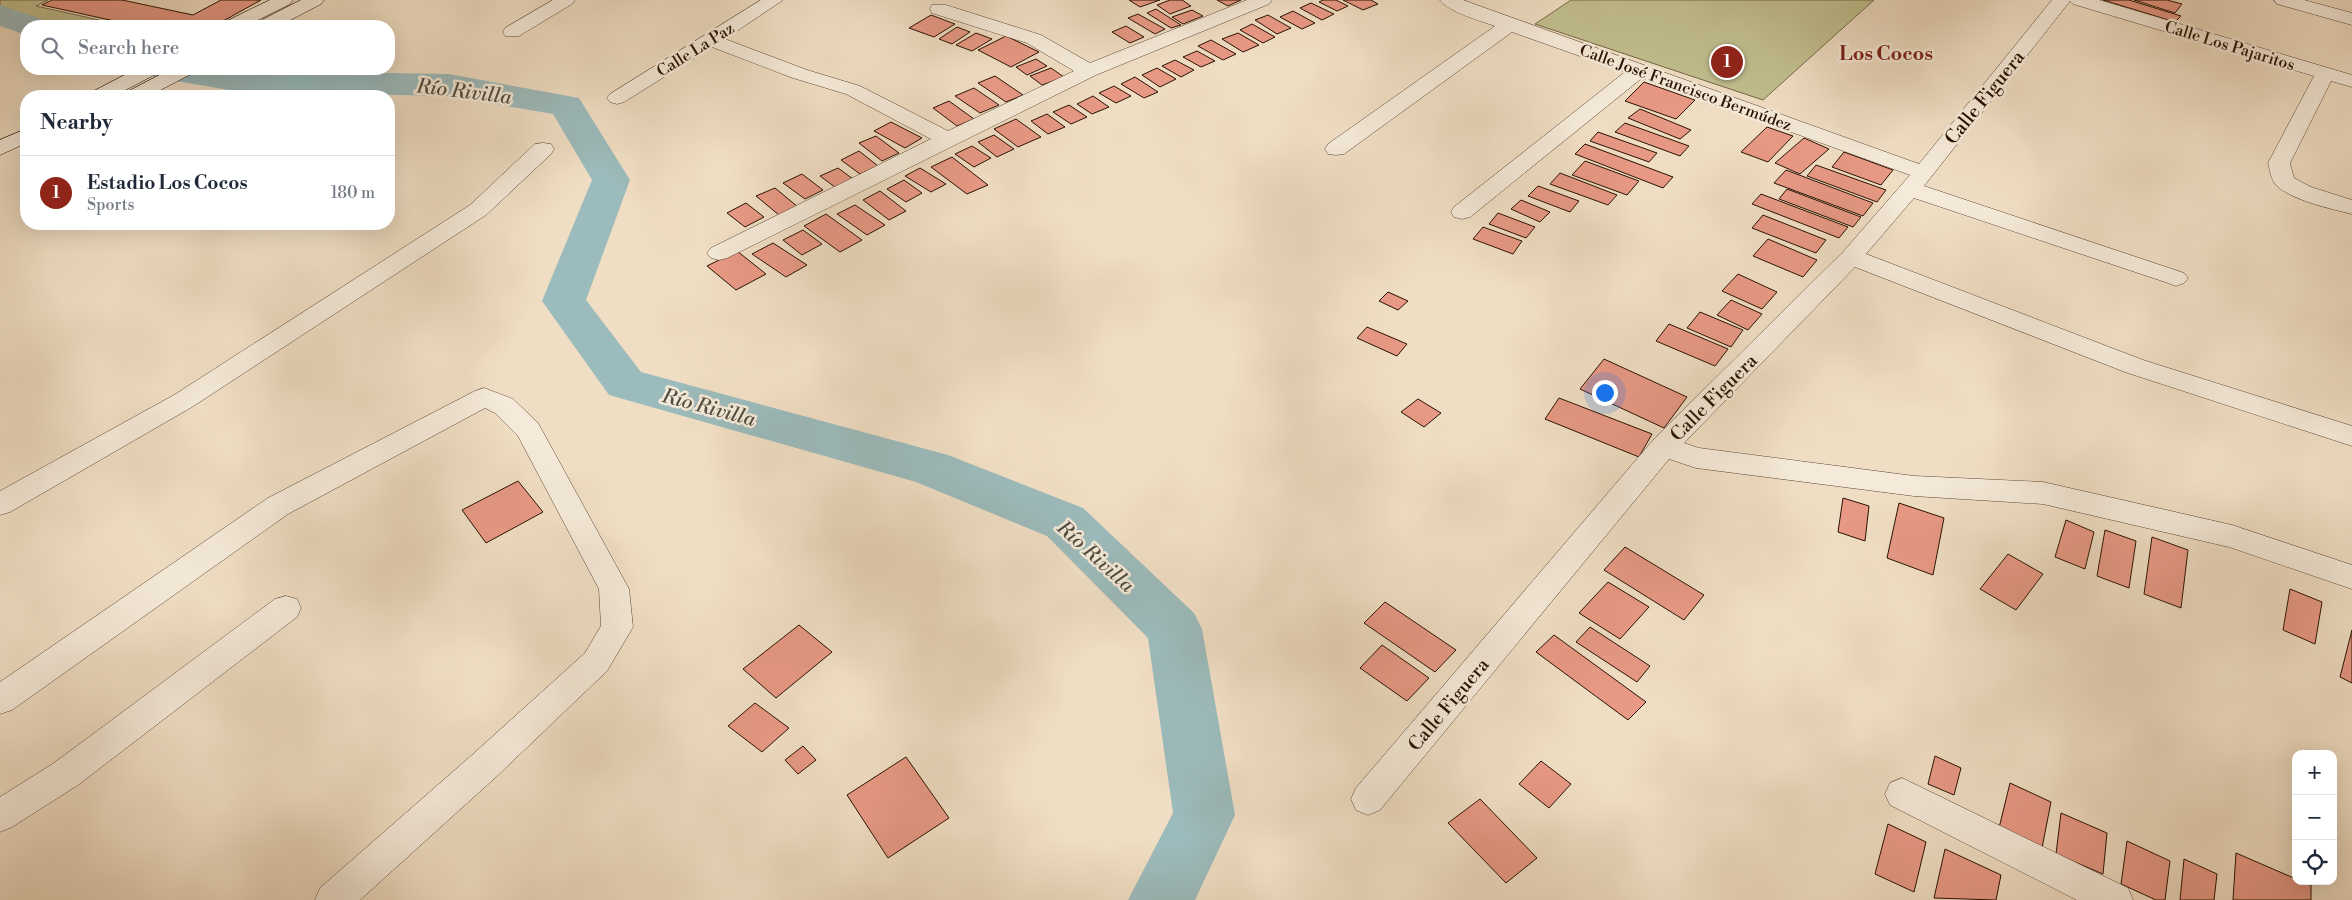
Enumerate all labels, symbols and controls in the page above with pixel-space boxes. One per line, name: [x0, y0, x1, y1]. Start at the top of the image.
street label: Calle Los Pajaritos: [2162, 17, 2297, 75]
street label: Calle La Paz: [653, 18, 738, 82]
search box: [20, 20, 395, 75]
icon: search: [38, 34, 66, 62]
text: Search here: [78, 36, 179, 60]
street label: Calle José Francisco Bermúdez: [1577, 40, 1794, 136]
district label: Los Cocos: [1839, 42, 1933, 67]
pin: 1: [1711, 43, 1743, 81]
street label: Calle Figuera: [1940, 45, 2030, 149]
water label: Río Rivilla: [414, 74, 514, 111]
text: Nearby: [40, 110, 113, 136]
text: Estadio Los Cocos: [87, 171, 248, 195]
text: 1: [52, 183, 60, 203]
text: 180 m: [331, 183, 375, 203]
text: Sports: [87, 195, 134, 215]
street label: Calle Figuera: [1665, 349, 1763, 446]
your location: [1592, 380, 1618, 406]
water label: Río Rivilla: [658, 384, 759, 433]
water label: Río Rivilla: [1050, 515, 1140, 599]
street label: Calle Figuera: [1403, 653, 1495, 756]
map controls: [2292, 750, 2337, 885]
button: +: [2292, 750, 2337, 795]
button: −: [2292, 795, 2337, 840]
button: locate: [2292, 840, 2337, 885]

